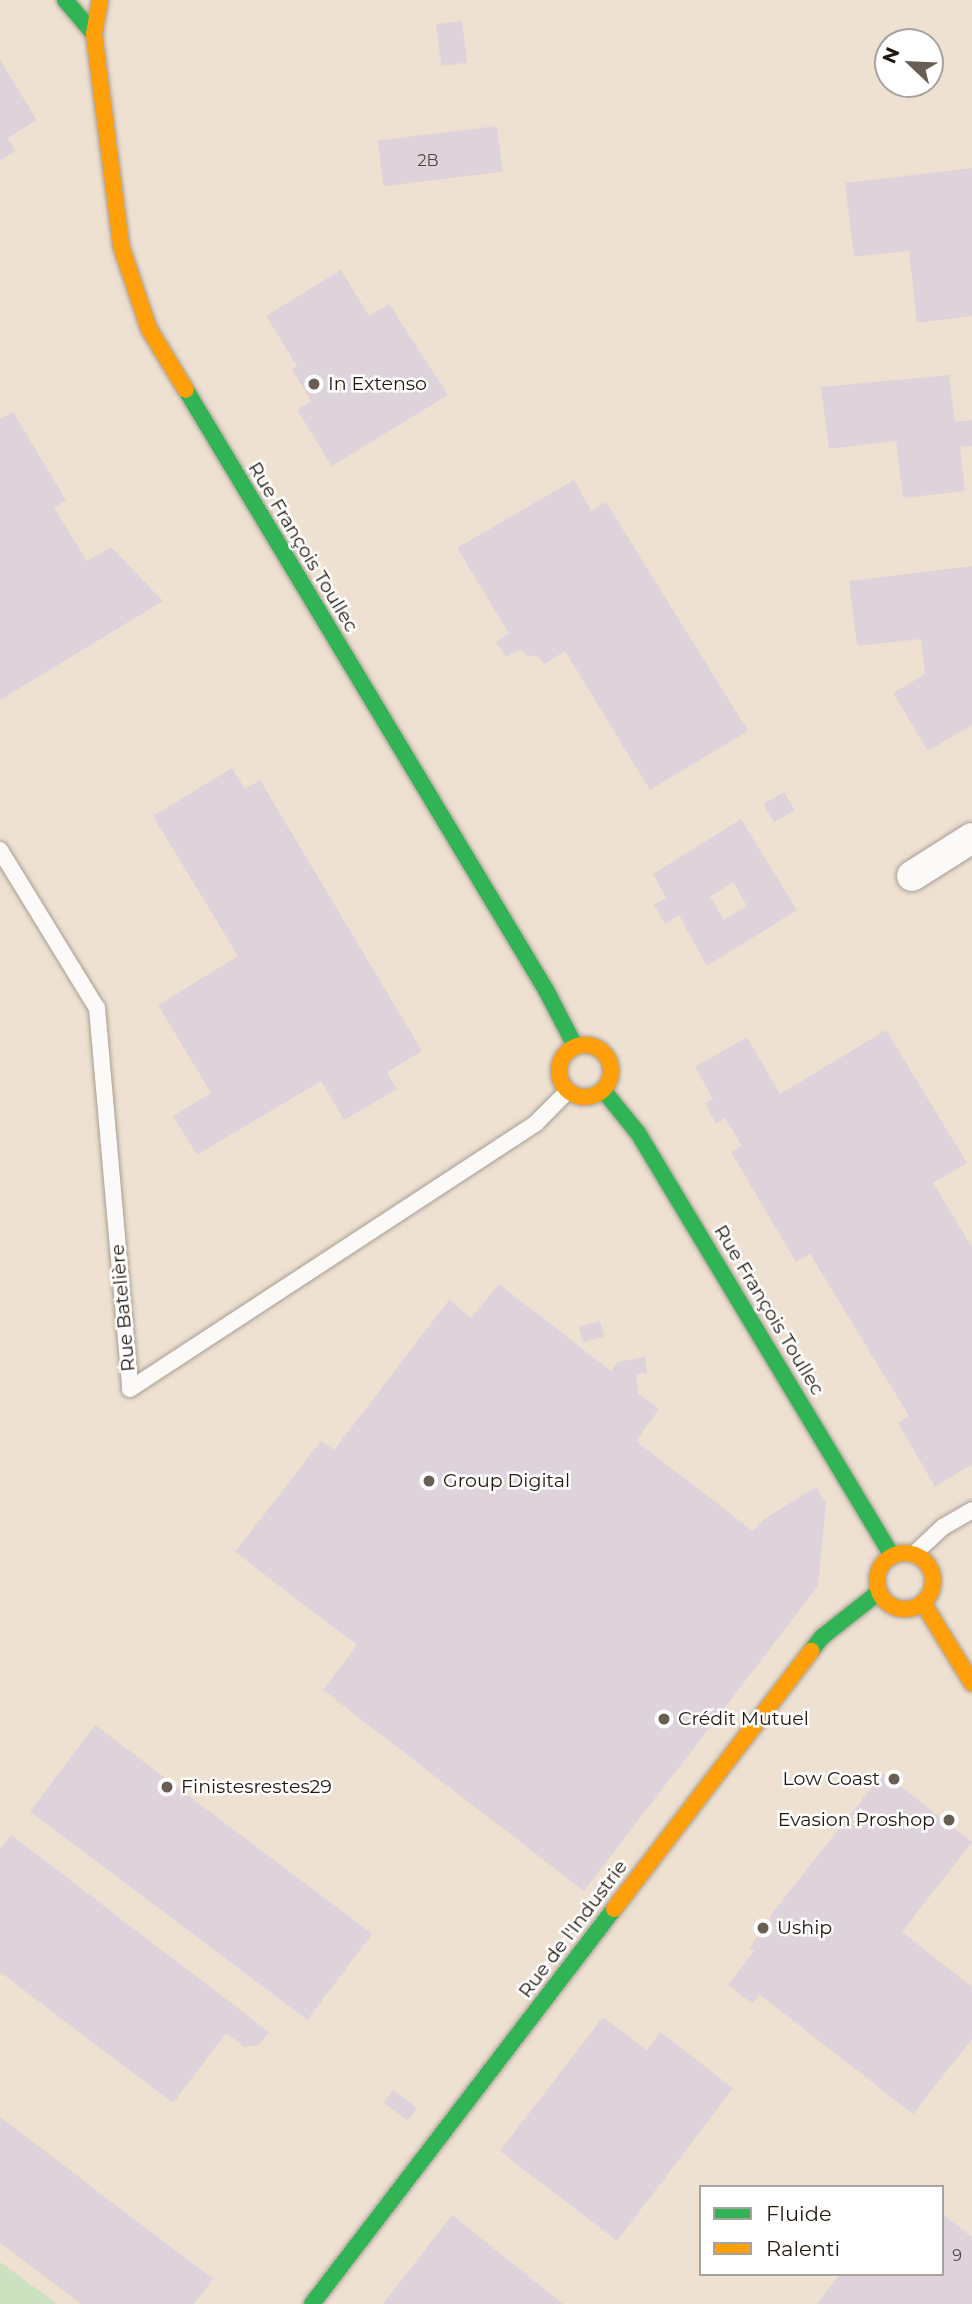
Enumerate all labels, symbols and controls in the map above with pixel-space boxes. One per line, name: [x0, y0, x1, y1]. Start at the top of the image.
north arrow: [874, 28, 944, 98]
text: N: [877, 44, 905, 67]
house number: 2B: [417, 151, 439, 171]
place label: In Extenso: [328, 373, 427, 395]
marker: In Extenso: [306, 376, 322, 392]
street label: Rue François Toullec: [243, 458, 363, 636]
street label: Rue François Toullec: [709, 1221, 829, 1399]
street label: Rue Batelière: [106, 1243, 140, 1373]
place label: Group Digital: [443, 1470, 570, 1492]
marker: Group Digital: [421, 1473, 437, 1489]
place label: Crédit Mutuel: [678, 1708, 809, 1730]
marker: Crédit Mutuel: [656, 1711, 672, 1727]
place label: Low Coast: [783, 1768, 880, 1790]
marker: Low Coast: [886, 1771, 902, 1787]
place label: Finistesrestes29: [181, 1776, 332, 1798]
marker: Finistesrestes29: [159, 1779, 175, 1795]
place label: Evasion Proshop: [778, 1809, 935, 1831]
marker: Evasion Proshop: [941, 1812, 957, 1828]
street label: Rue de l'Industrie: [514, 1856, 632, 2002]
place label: Uship: [777, 1917, 832, 1939]
marker: Uship: [755, 1920, 771, 1936]
legend: [699, 2185, 944, 2276]
text: Fluide: [766, 2201, 832, 2226]
text: Ralenti: [766, 2236, 840, 2261]
house number: 9: [952, 2246, 962, 2266]

